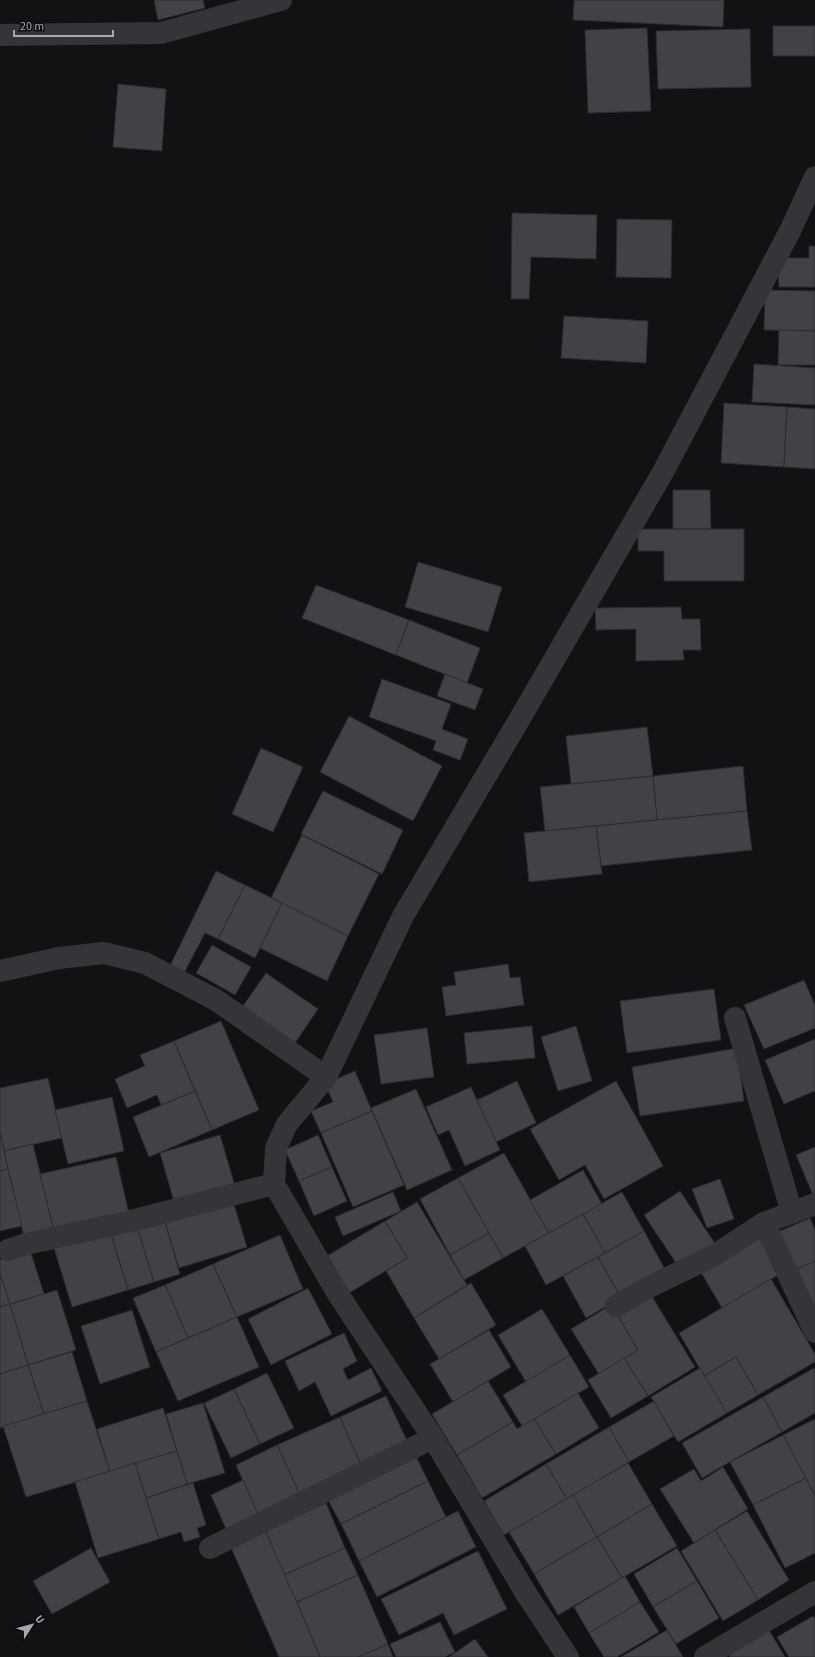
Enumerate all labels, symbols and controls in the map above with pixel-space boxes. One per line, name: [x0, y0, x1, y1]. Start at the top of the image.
scale bar: [14, 12, 113, 38]
text: 20 m: [20, 18, 44, 35]
north arrow: [12, 1605, 52, 1645]
text: U: [31, 1612, 48, 1627]

